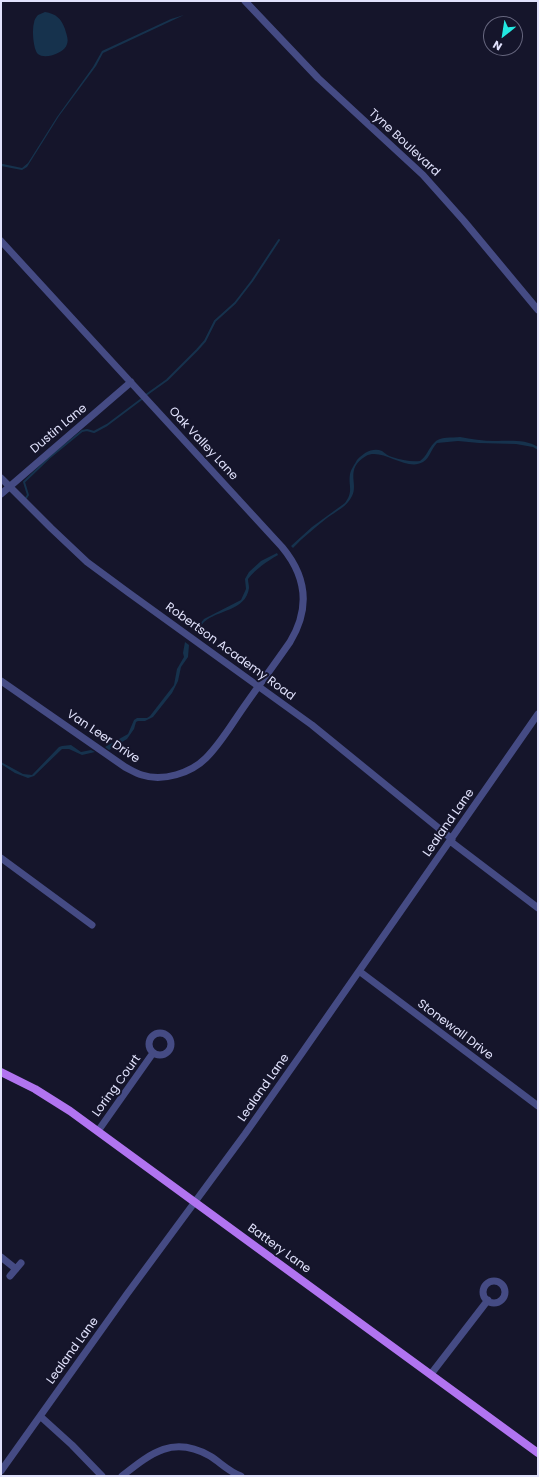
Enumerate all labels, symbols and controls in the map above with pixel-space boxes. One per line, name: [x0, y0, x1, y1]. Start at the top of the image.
north arrow: [483, 16, 523, 56]
text: N: [490, 37, 505, 55]
street label: Tyne Boulevard: [365, 106, 443, 180]
street label: Dustin Lane: [28, 401, 90, 457]
street label: Oak Valley Lane: [165, 404, 241, 484]
street label: Robertson Academy Road: [162, 600, 298, 704]
street label: Van Leer Drive: [64, 707, 142, 767]
street label: Lealand Lane: [420, 786, 478, 860]
street label: Stonewall Drive: [414, 997, 496, 1063]
street label: Lealand Lane: [235, 1051, 293, 1125]
street label: Loring Court: [90, 1052, 144, 1120]
street label: Battery Lane: [245, 1221, 313, 1277]
street label: Lealand Lane: [44, 1315, 102, 1387]

